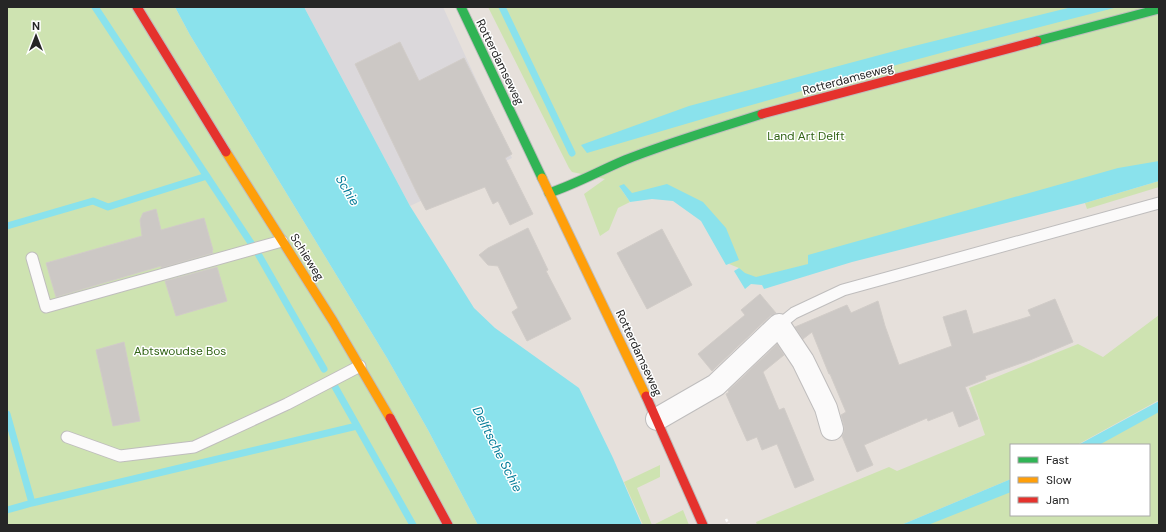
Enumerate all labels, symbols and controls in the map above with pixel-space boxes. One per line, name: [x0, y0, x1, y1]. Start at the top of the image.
north arrow: [16, 16, 56, 56]
street label: Rotterdamseweg: [472, 16, 528, 108]
text: N: [32, 19, 40, 33]
street label: Rotterdamseweg: [801, 59, 896, 99]
park label: Land Art Delft: [767, 128, 845, 144]
water label: Schie: [332, 172, 363, 209]
street label: Schieweg: [286, 230, 328, 284]
street label: Rotterdamseweg: [612, 307, 666, 399]
park label: Abtswoudse Bos: [134, 343, 226, 359]
water label: Delftsche Schie: [469, 403, 527, 495]
legend: [1010, 444, 1150, 516]
text: Fast: [1046, 452, 1069, 468]
text: Slow: [1046, 472, 1072, 488]
text: Jam: [1046, 492, 1069, 508]

